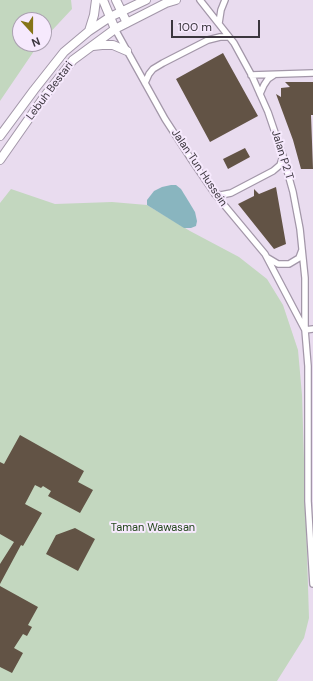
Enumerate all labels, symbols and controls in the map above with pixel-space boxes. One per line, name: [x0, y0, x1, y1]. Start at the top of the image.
north arrow: [12, 12, 52, 52]
scale bar: [173, 12, 262, 38]
text: 100 m: [178, 19, 212, 35]
text: N: [30, 34, 42, 50]
street label: Lebuh Bestari: [24, 59, 76, 123]
street label: Jalan Tun Hussein: [168, 127, 230, 209]
street label: Jalan P2 T: [268, 129, 296, 181]
park label: Taman Wawasan: [111, 521, 195, 535]

